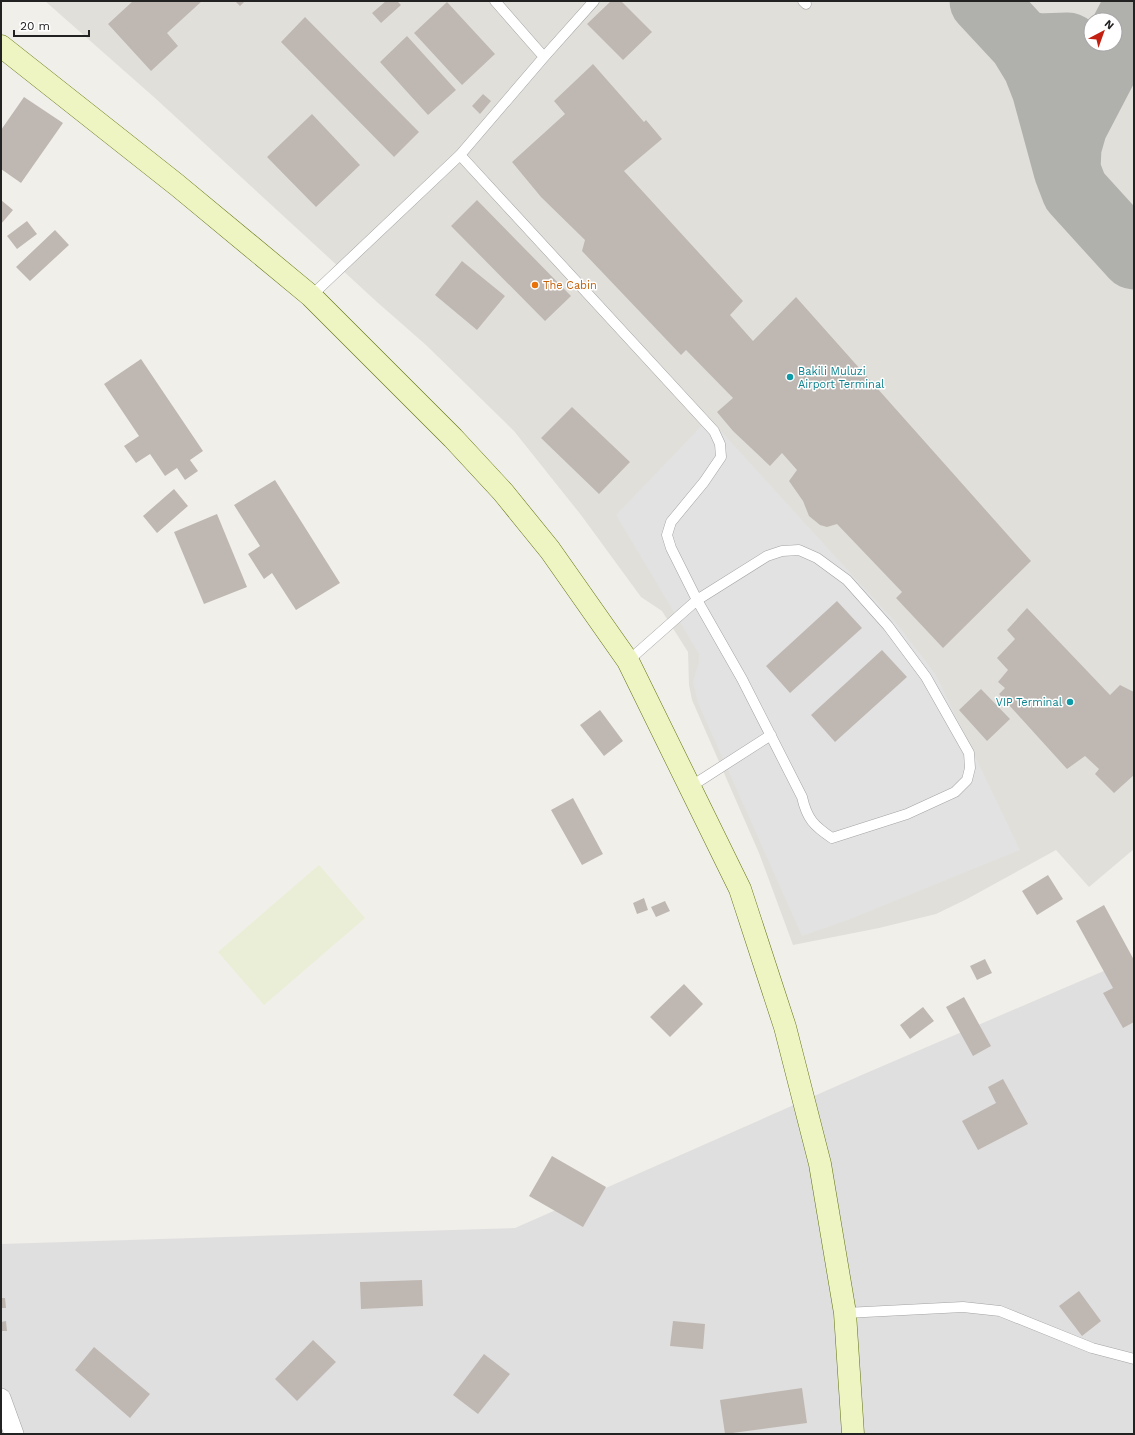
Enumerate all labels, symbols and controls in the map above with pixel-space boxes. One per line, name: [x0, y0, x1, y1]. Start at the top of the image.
scale bar: [14, 12, 89, 38]
north arrow: [1083, 12, 1123, 52]
text: N: [1102, 17, 1117, 32]
text: 20 m: [20, 19, 50, 33]
place label: The Cabin: [543, 279, 597, 292]
marker: The Cabin: [530, 280, 540, 290]
place label: Bakili Muluzi Airport Terminal: [798, 365, 885, 391]
marker: Bakili Muluzi Airport Terminal: [785, 372, 795, 382]
place label: VIP Terminal: [996, 696, 1063, 709]
marker: VIP Terminal: [1065, 697, 1075, 707]

